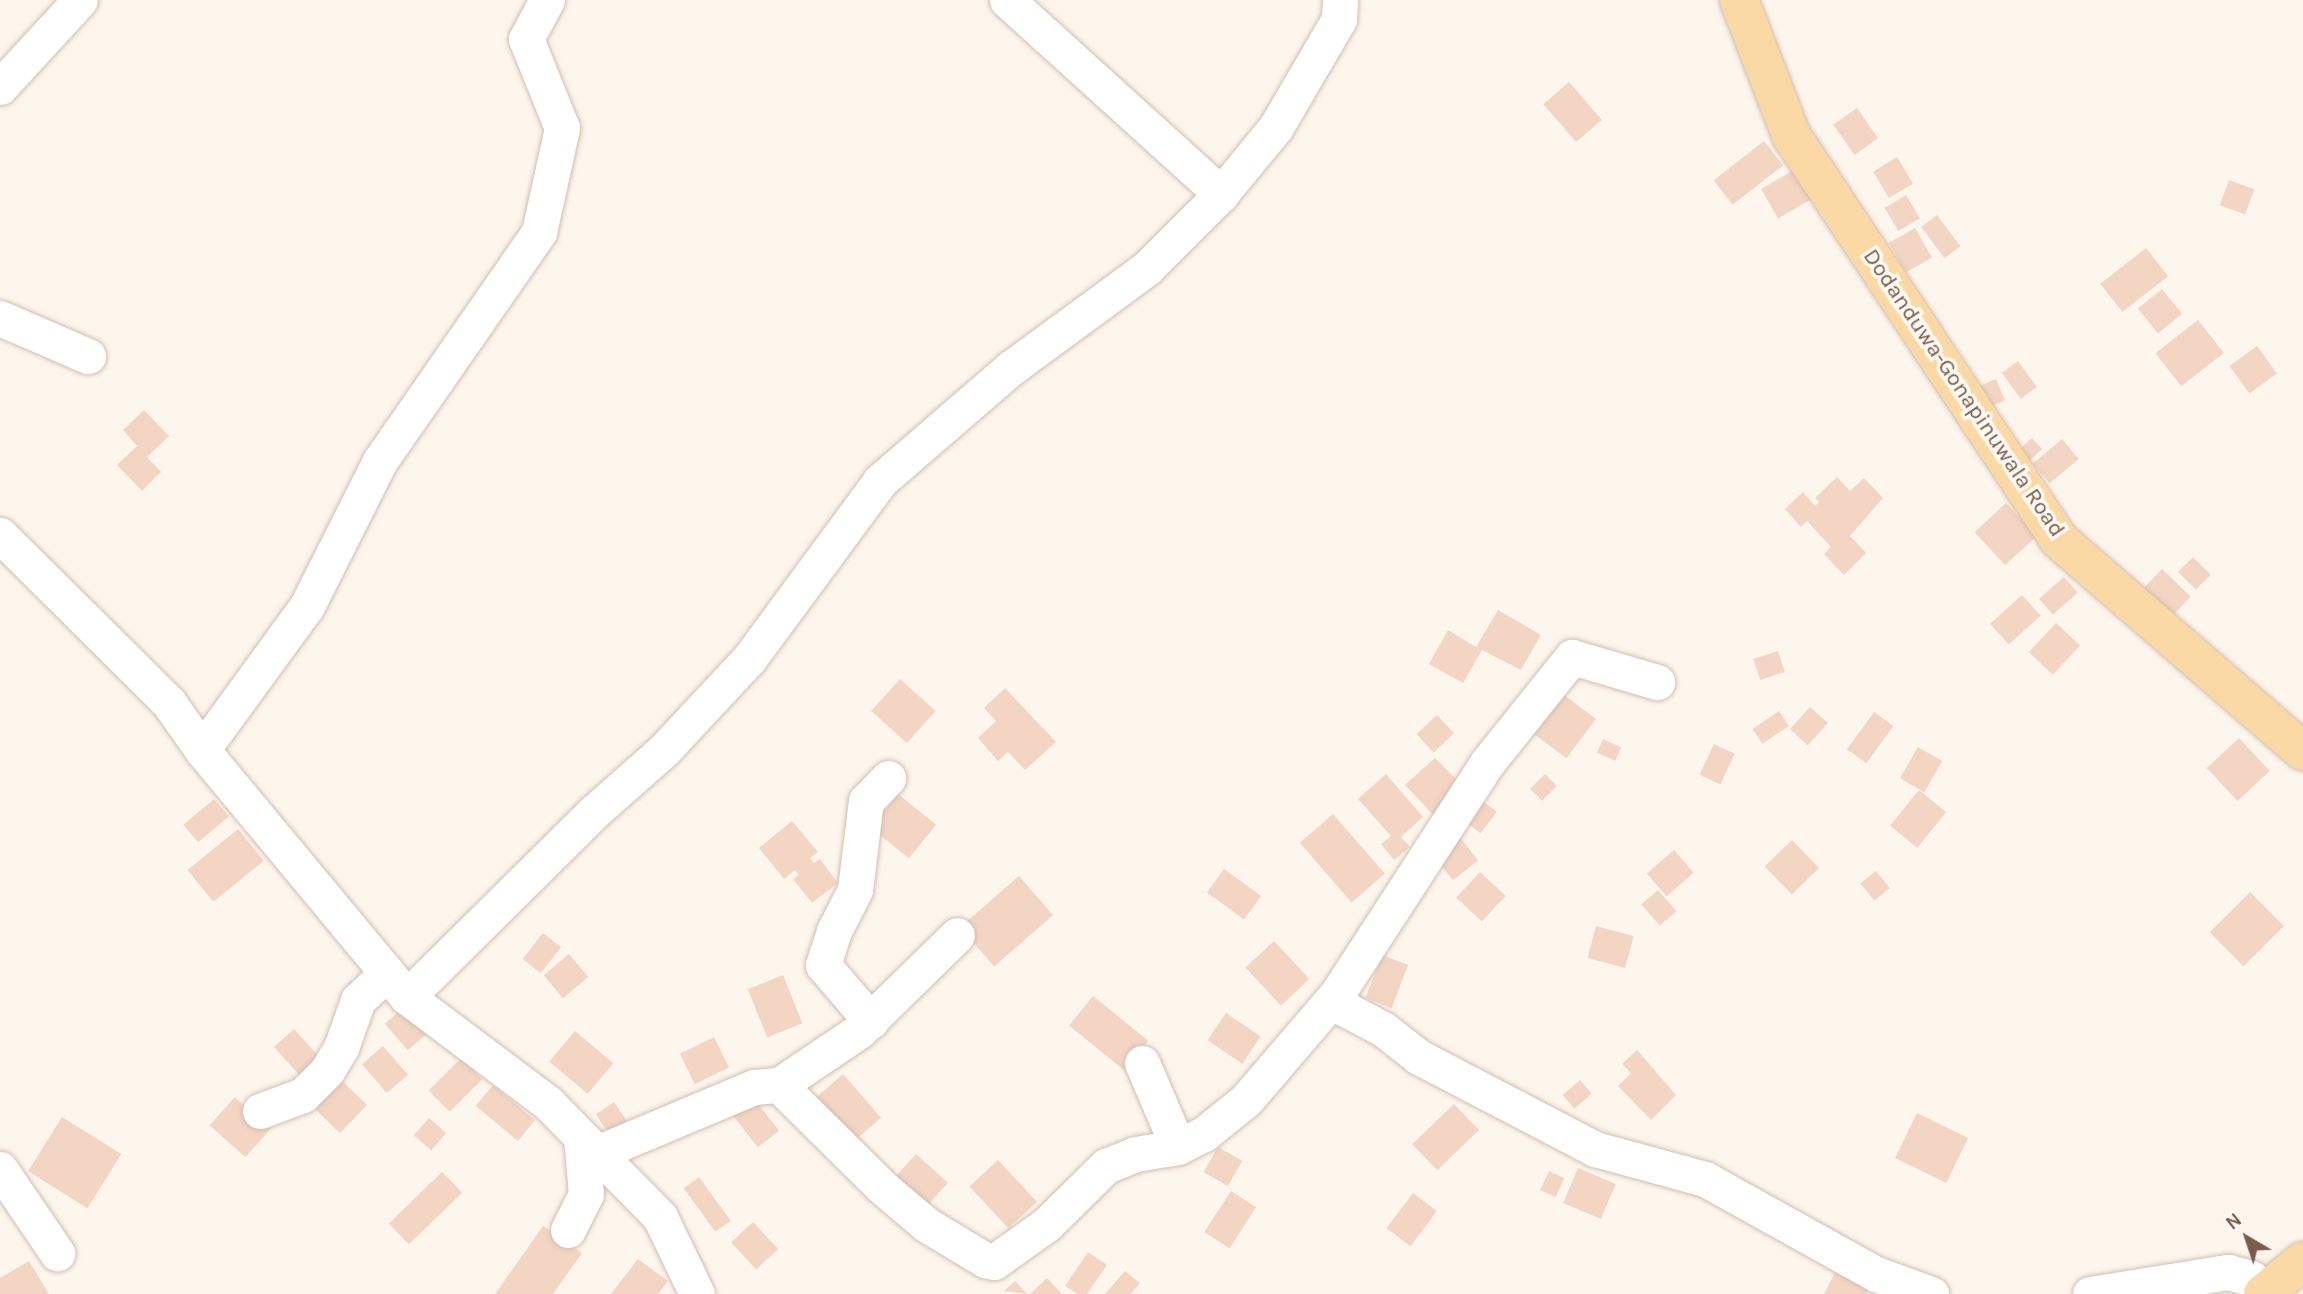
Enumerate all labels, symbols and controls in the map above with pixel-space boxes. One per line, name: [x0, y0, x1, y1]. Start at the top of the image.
street label: Dodanduwa-Gonapinuwala Road: [1857, 244, 2071, 542]
north arrow: [2212, 1203, 2282, 1273]
text: N: [2222, 1209, 2246, 1235]

